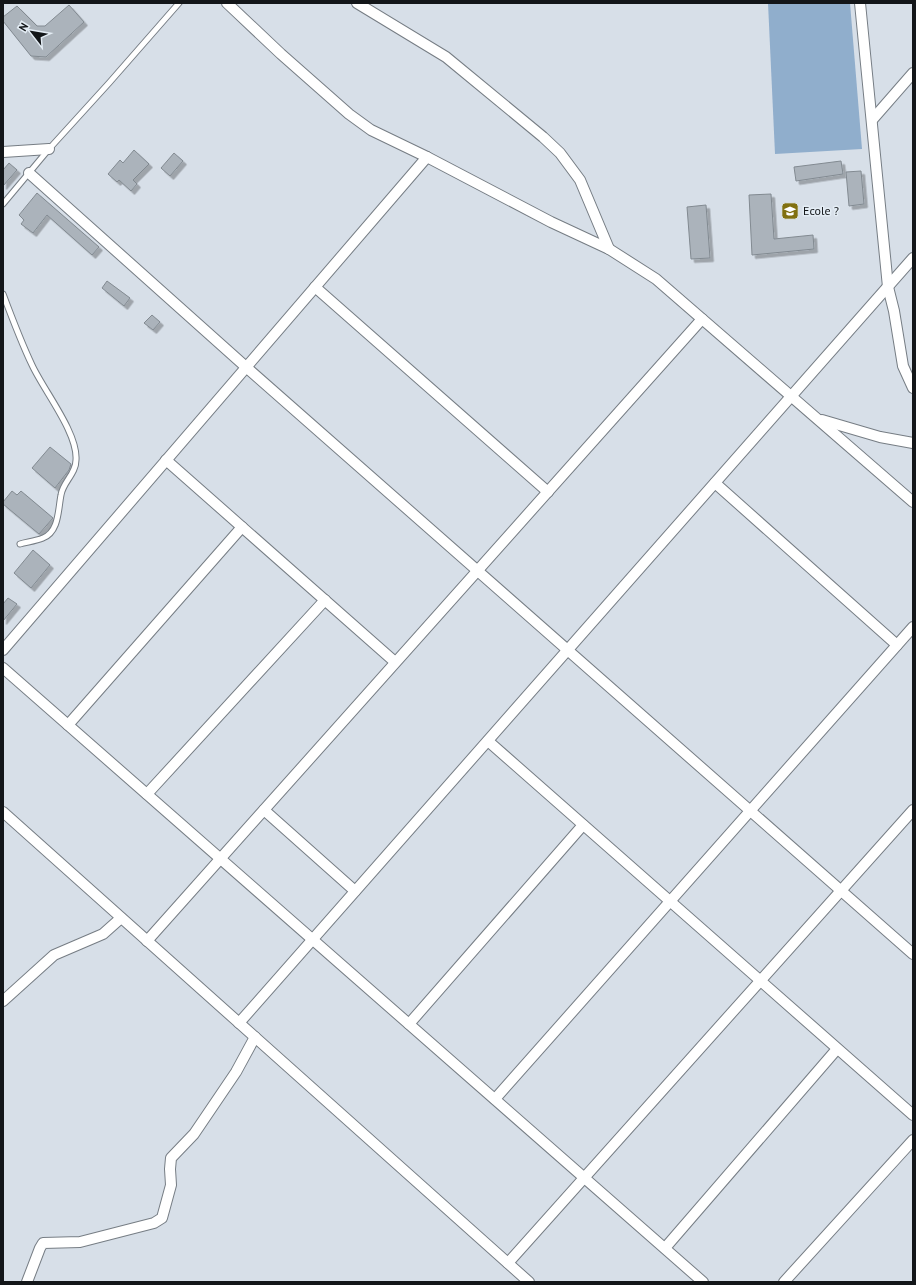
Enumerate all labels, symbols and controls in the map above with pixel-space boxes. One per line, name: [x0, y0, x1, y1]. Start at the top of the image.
north arrow: [12, 12, 52, 52]
text: N: [16, 20, 31, 34]
school or university icon: Ecole ?: [780, 201, 800, 221]
place label: Ecole ?: [803, 203, 839, 218]

